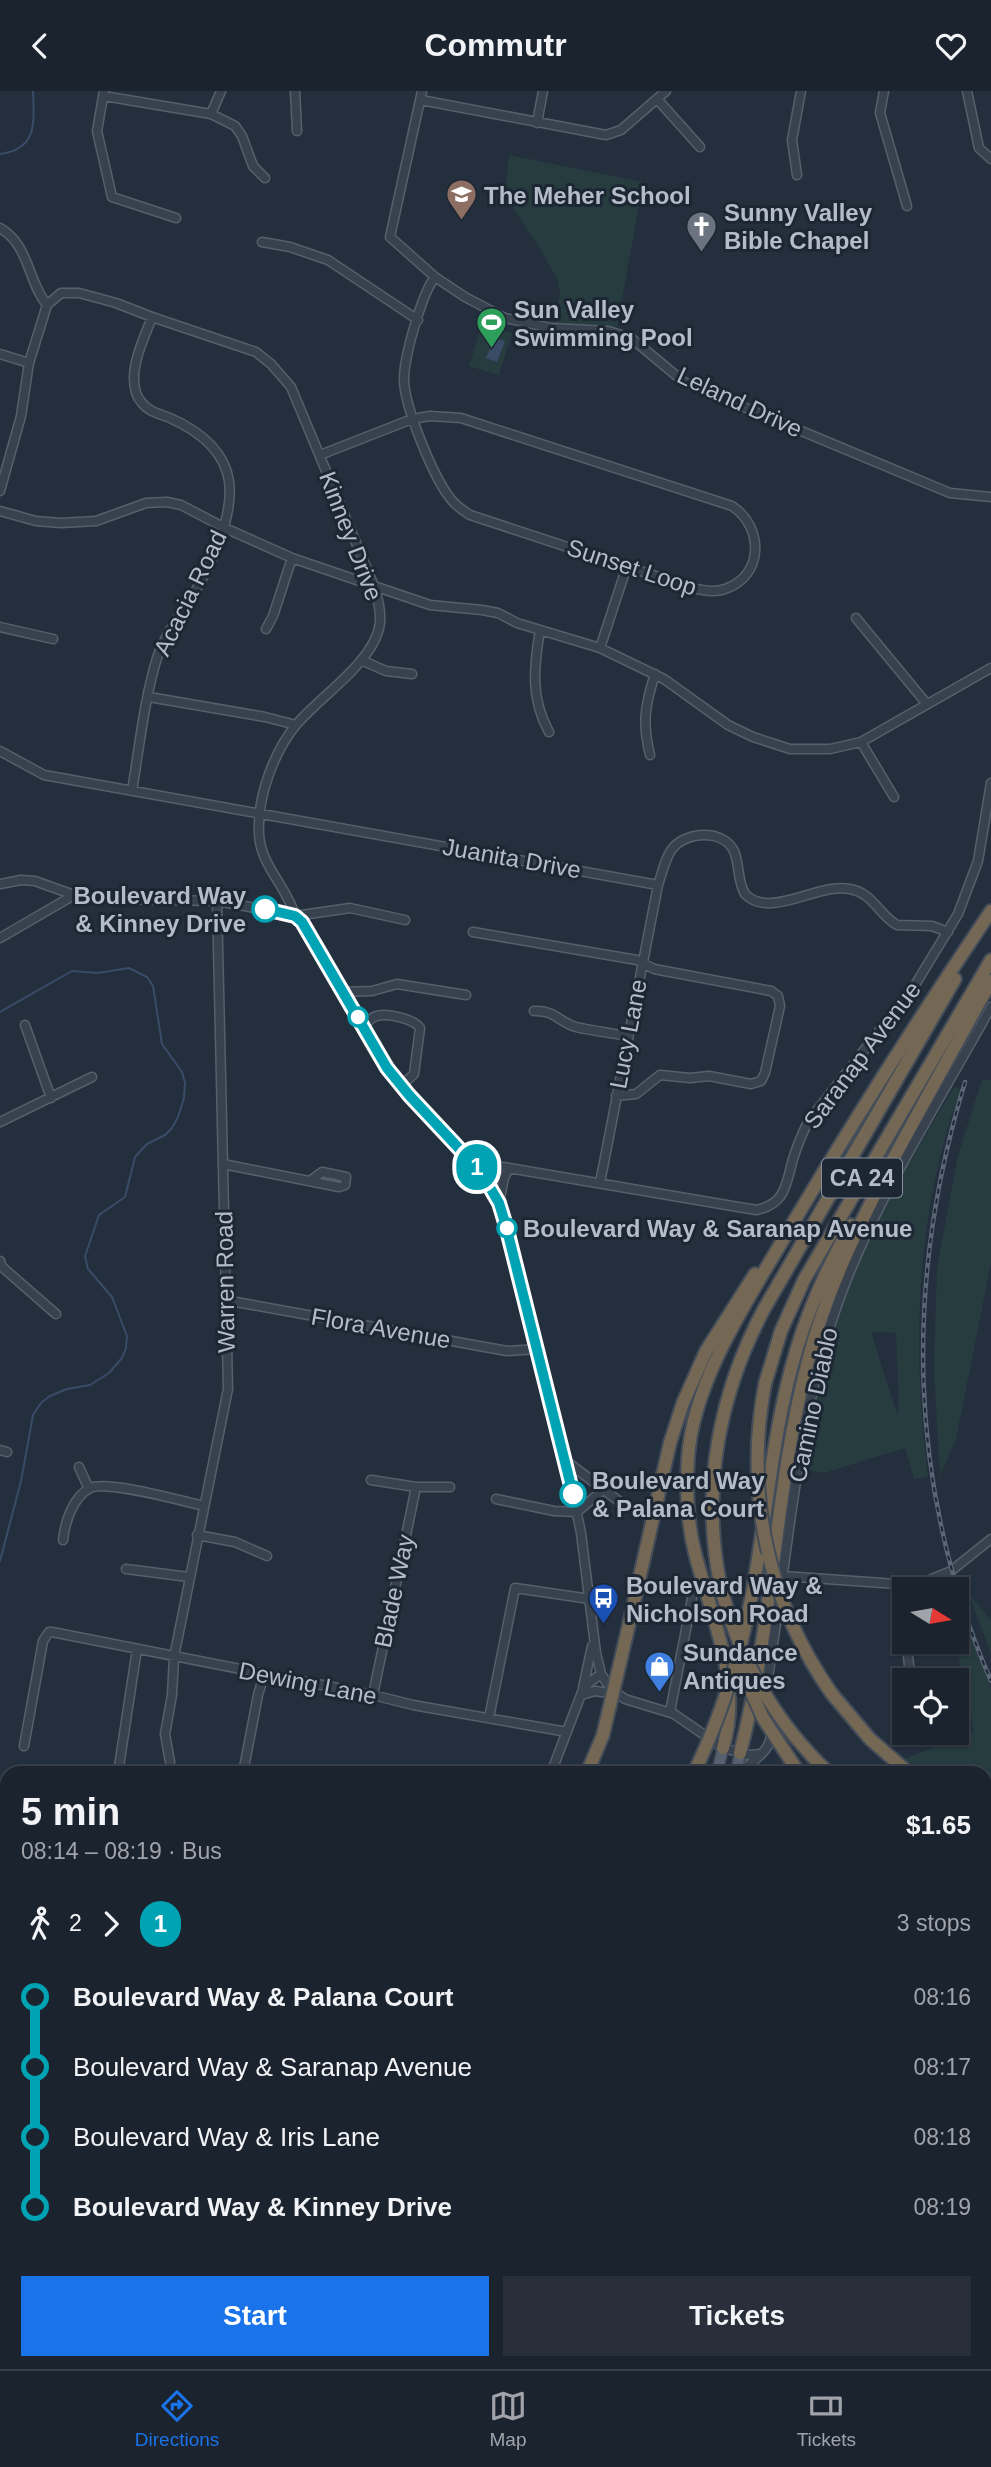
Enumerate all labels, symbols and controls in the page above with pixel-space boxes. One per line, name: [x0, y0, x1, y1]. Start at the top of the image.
icon: back: [21, 27, 59, 65]
text: Commutr: [424, 27, 567, 63]
icon: heart: [932, 27, 970, 65]
school or university icon: The Meher School: [444, 178, 478, 222]
place label: The Meher School: [484, 182, 691, 209]
place label: Sunny Valley Bible Chapel: [724, 199, 873, 254]
church icon: Sunny Valley Bible Chapel: [684, 209, 718, 253]
place label: Sun Valley Swimming Pool: [514, 296, 693, 351]
sports icon: Sun Valley Swimming Pool: [474, 306, 508, 350]
street label: Leland Drive: [673, 361, 807, 443]
street label: Kinney Drive: [314, 468, 388, 604]
street label: Acacia Road: [148, 526, 232, 660]
street label: Sunset Loop: [564, 533, 700, 601]
street label: Juanita Drive: [441, 833, 583, 883]
place label: Boulevard Way & Kinney Drive: [74, 882, 247, 937]
marker: Boulevard Way & Kinney Drive: [252, 896, 278, 922]
street label: Saranap Avenue: [798, 976, 926, 1134]
street label: Lucy Lane: [604, 977, 652, 1091]
unlabelled marker: [348, 1007, 368, 1027]
line badge: 1: [454, 1144, 500, 1190]
text: 1: [470, 1153, 484, 1180]
road number: CA 24: [822, 1159, 902, 1197]
street label: Warren Road: [210, 1211, 240, 1353]
place label: Boulevard Way & Saranap Avenue: [523, 1215, 912, 1242]
marker: Boulevard Way & Saranap Avenue: [497, 1218, 517, 1238]
street label: Flora Avenue: [309, 1302, 453, 1354]
street label: Camino Diablo: [783, 1325, 843, 1485]
place label: Boulevard Way & Palana Court: [592, 1467, 765, 1522]
marker: Boulevard Way & Palana Court: [560, 1481, 586, 1507]
street label: Blade Way: [369, 1532, 419, 1650]
place label: Boulevard Way & Nicholson Road: [626, 1572, 823, 1627]
north arrow: [892, 1577, 970, 1654]
map controls: [892, 1577, 969, 1745]
bus stop icon: Boulevard Way & Nicholson Road: [586, 1582, 620, 1626]
place label: Sundance Antiques: [683, 1639, 798, 1694]
shop icon: Sundance Antiques: [643, 1649, 677, 1693]
street label: Dewing Lane: [237, 1656, 379, 1710]
button: locate: [892, 1668, 969, 1745]
text: 5 min: [21, 1791, 120, 1833]
text: $1.65: [906, 1810, 971, 1840]
text: 08:14 – 08:19 · Bus: [21, 1838, 222, 1864]
icon: walk: [21, 1905, 59, 1943]
icon: forward: [92, 1905, 130, 1943]
text: 2: [69, 1910, 82, 1936]
text: 1: [154, 1910, 167, 1937]
text: 3 stops: [897, 1910, 971, 1936]
text: Boulevard Way & Palana Court: [73, 1982, 453, 2012]
text: 08:16: [913, 1984, 971, 2010]
text: Boulevard Way & Saranap Avenue: [73, 2052, 472, 2082]
text: 08:17: [913, 2054, 971, 2080]
text: Boulevard Way & Iris Lane: [73, 2122, 380, 2152]
text: 08:18: [913, 2124, 971, 2150]
text: Boulevard Way & Kinney Drive: [73, 2192, 452, 2222]
text: 08:19: [913, 2194, 971, 2220]
button: Start: [21, 2276, 489, 2356]
button: Tickets: [503, 2276, 971, 2356]
tab: Directions: [135, 2387, 219, 2451]
tab: Map: [489, 2387, 527, 2451]
tab: Tickets: [797, 2387, 856, 2451]

